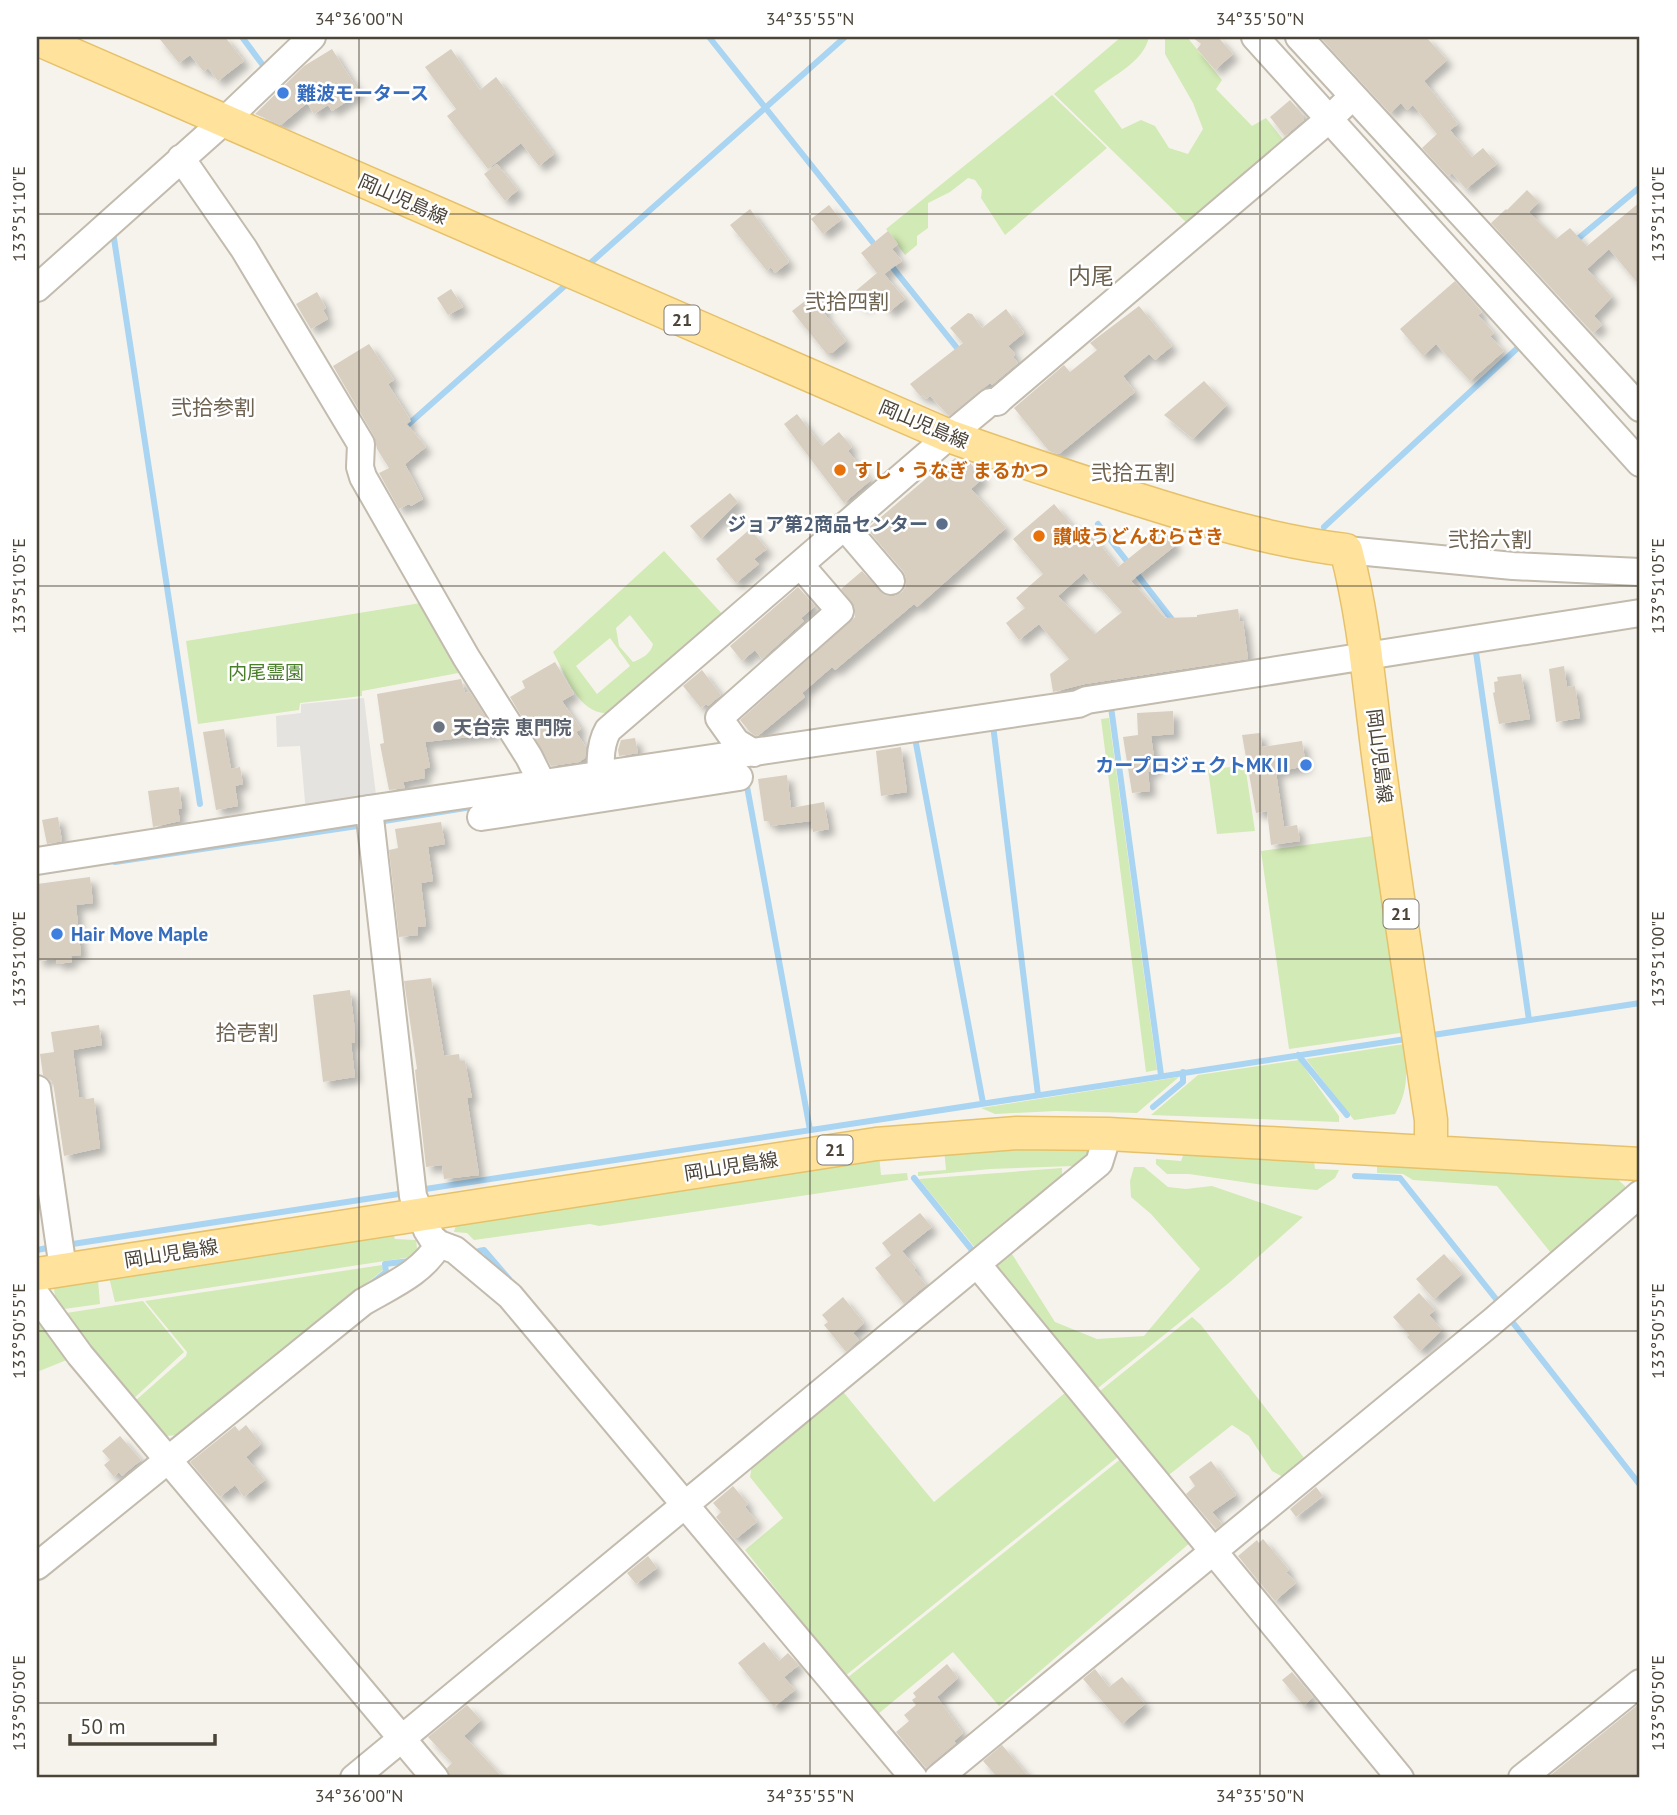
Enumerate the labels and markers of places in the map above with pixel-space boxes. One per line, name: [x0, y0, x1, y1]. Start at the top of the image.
place label: 難波モータース: [297, 81, 429, 105]
marker: 難波モータース: [275, 85, 291, 101]
place label: すし・うなぎ まるかつ: [854, 458, 1049, 482]
marker: すし・うなぎ まるかつ: [832, 462, 848, 478]
place label: ジョア第2商品センター: [727, 512, 928, 536]
marker: ジョア第2商品センター: [934, 516, 950, 532]
place label: 讃岐うどんむらさき: [1053, 524, 1224, 548]
marker: 讃岐うどんむらさき: [1031, 528, 1047, 544]
place label: 天台宗 恵門院: [453, 715, 572, 739]
marker: 天台宗 恵門院: [431, 719, 447, 735]
place label: カープロジェクトMKⅡ: [1095, 753, 1292, 777]
marker: カープロジェクトMKⅡ: [1298, 757, 1314, 773]
place label: Hair Move Maple: [71, 922, 208, 946]
marker: Hair Move Maple: [49, 926, 65, 942]

